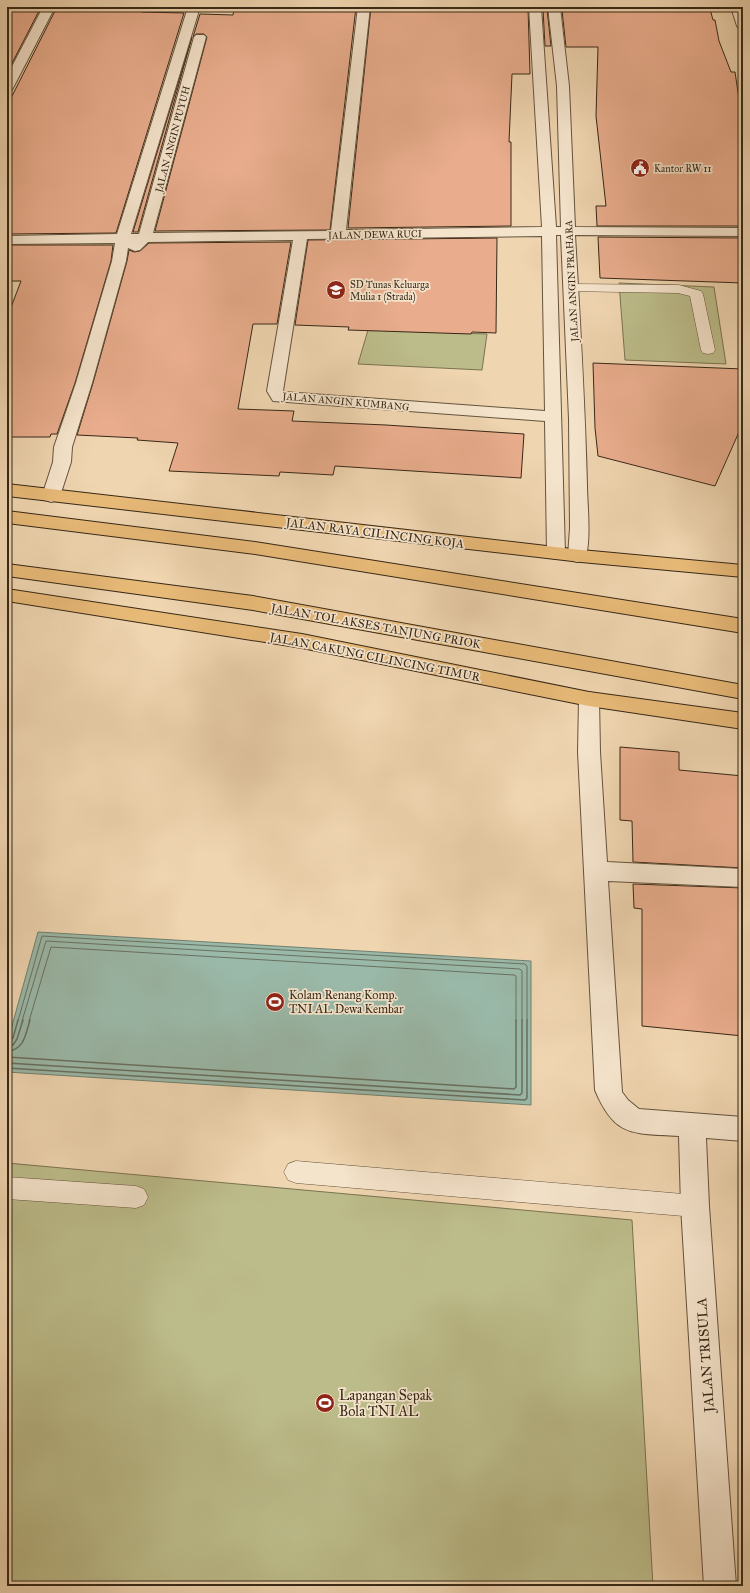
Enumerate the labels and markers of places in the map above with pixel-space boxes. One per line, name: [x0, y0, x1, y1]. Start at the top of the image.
public building icon: Kantor RW 11: [629, 157, 651, 179]
place label: Kantor RW 11: [654, 163, 711, 175]
school or university icon: SD Tunas Keluarga Mulia 1 (Strada): [325, 279, 347, 301]
place label: SD Tunas Keluarga Mulia 1 (Strada): [350, 279, 430, 303]
place label: Kolam Renang Komp. TNI AL Dewa Kembar: [289, 988, 404, 1016]
sports icon: Kolam Renang Komp. TNI AL Dewa Kembar: [264, 991, 286, 1013]
place label: Lapangan Sepak Bola TNI AL: [339, 1387, 433, 1420]
sports icon: Lapangan Sepak Bola TNI AL: [314, 1392, 336, 1414]

